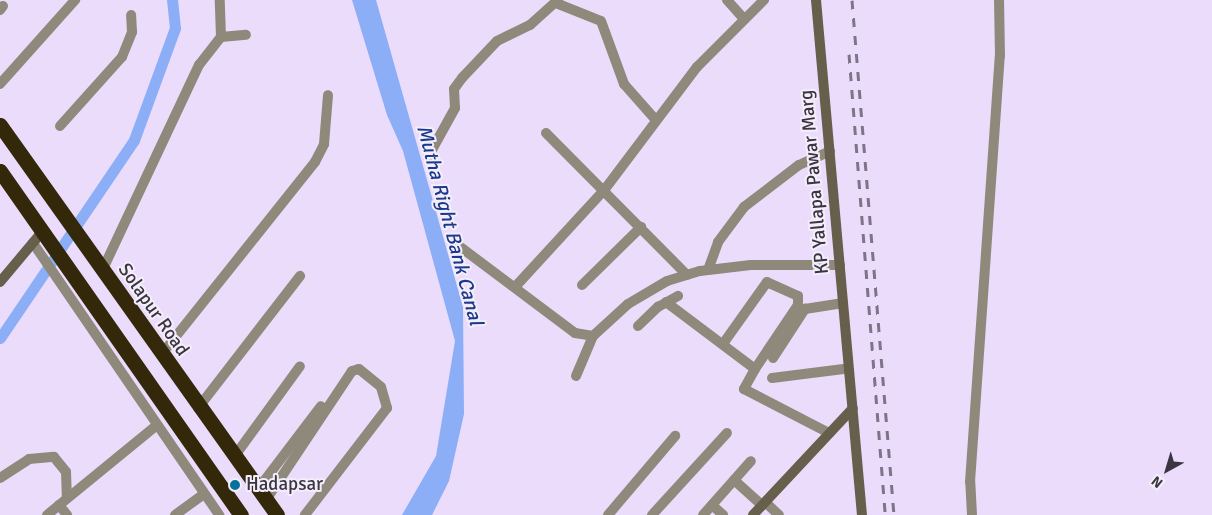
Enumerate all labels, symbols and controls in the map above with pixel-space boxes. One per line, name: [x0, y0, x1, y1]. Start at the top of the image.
street label: KP Yallapa Pawar Marg: [796, 89, 834, 275]
water label: Mutha Right Bank Canal: [412, 122, 488, 328]
street label: Solapur Road: [113, 259, 193, 361]
north arrow: [1142, 445, 1192, 495]
text: N: [1148, 472, 1166, 492]
place label: Hadapsar: [246, 474, 323, 496]
marker: Hadapsar: [228, 478, 242, 492]

